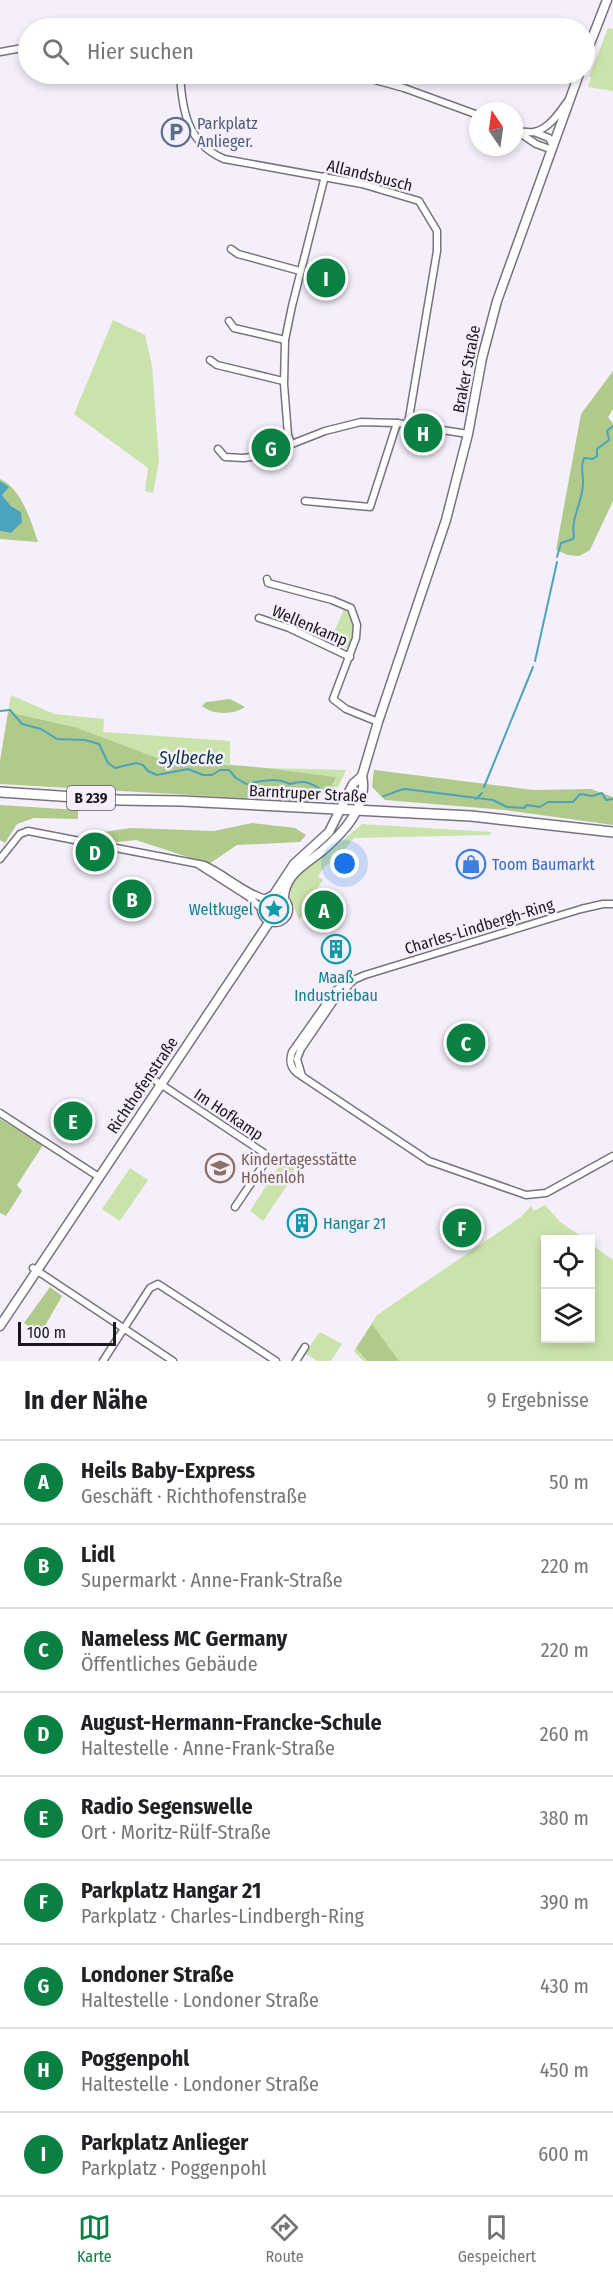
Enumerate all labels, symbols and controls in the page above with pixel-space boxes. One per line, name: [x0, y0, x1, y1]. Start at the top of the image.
search box: [18, 18, 595, 84]
icon: search: [39, 35, 72, 68]
text: Hier suchen: [87, 38, 194, 65]
north arrow: [469, 102, 523, 156]
place label: Parkplatz Anlieger.: [197, 114, 257, 151]
parking icon: Parkplatz Anlieger.: [160, 116, 192, 148]
street label: Allandsbusch: [325, 156, 415, 195]
pin: I: [306, 256, 346, 300]
street label: Braker Straße: [449, 324, 484, 414]
pin: H: [404, 410, 442, 456]
pin: G: [252, 426, 290, 470]
street label: Wellenkamp: [269, 601, 350, 650]
water label: Sylbecke: [158, 747, 224, 769]
street label: Barntruper Straße: [248, 781, 368, 806]
road number: B 239: [67, 786, 115, 810]
pin: D: [76, 830, 115, 874]
shop icon: Toom Baumarkt: [455, 848, 487, 880]
your location: [330, 849, 359, 878]
place label: Toom Baumarkt: [492, 855, 596, 874]
pin: B: [112, 876, 152, 922]
pin: A: [304, 888, 344, 932]
place icon: Weltkugel: [258, 893, 290, 925]
street label: Charles-Lindbergh-Ring: [402, 895, 556, 958]
place label: Weltkugel: [189, 900, 253, 919]
building icon: Maaß Industriebau: [320, 933, 352, 965]
place label: Maaß Industriebau: [294, 968, 378, 1005]
pin: C: [446, 1020, 486, 1066]
street label: Richthofenstraße: [103, 1033, 182, 1137]
street label: Im Hofkamp: [191, 1084, 267, 1144]
pin: E: [54, 1098, 92, 1144]
place label: Kindertagesstätte Hohenloh: [241, 1150, 357, 1187]
school or university icon: Kindertagesstätte Hohenloh: [204, 1152, 236, 1184]
pin: F: [442, 1206, 482, 1250]
building icon: Hangar 21: [286, 1207, 318, 1239]
place label: Hangar 21: [323, 1214, 386, 1233]
map controls: [541, 1235, 595, 1343]
button: locate: [541, 1235, 595, 1289]
button: layers: [541, 1289, 595, 1343]
scale bar: [18, 1319, 116, 1346]
text: 100 m: [27, 1323, 66, 1342]
text: In der Nähe: [24, 1385, 148, 1416]
text: 9 Ergebnisse: [487, 1388, 589, 1412]
text: Heils Baby-Express: [81, 1457, 255, 1484]
text: A: [38, 1470, 49, 1494]
text: 50 m: [549, 1470, 589, 1494]
text: Geschäft · Richthofenstraße: [81, 1484, 307, 1508]
text: Lidl: [81, 1541, 115, 1568]
text: B: [38, 1554, 49, 1578]
text: 220 m: [541, 1554, 589, 1578]
text: Supermarkt · Anne-Frank-Straße: [81, 1568, 343, 1592]
text: Nameless MC Germany: [81, 1625, 287, 1652]
text: C: [38, 1638, 49, 1662]
text: 220 m: [541, 1638, 589, 1662]
text: Öffentliches Gebäude: [81, 1652, 258, 1676]
text: August-Hermann-Francke-Schule: [81, 1709, 382, 1736]
text: D: [38, 1722, 49, 1746]
text: 260 m: [540, 1722, 589, 1746]
text: Haltestelle · Anne-Frank-Straße: [81, 1736, 335, 1760]
text: Radio Segenswelle: [81, 1793, 253, 1820]
text: E: [39, 1806, 48, 1830]
text: 380 m: [539, 1806, 589, 1830]
text: Ort · Moritz-Rülf-Straße: [81, 1820, 271, 1844]
text: Parkplatz Hangar 21: [81, 1877, 261, 1904]
text: F: [39, 1890, 48, 1914]
text: 390 m: [540, 1890, 589, 1914]
text: Parkplatz · Charles-Lindbergh-Ring: [81, 1904, 364, 1928]
text: Londoner Straße: [81, 1961, 234, 1988]
text: G: [38, 1974, 49, 1998]
text: 430 m: [540, 1974, 589, 1998]
text: Haltestelle · Londoner Straße: [81, 1988, 319, 2012]
text: Poggenpohl: [81, 2045, 189, 2072]
text: H: [37, 2058, 50, 2082]
text: 450 m: [540, 2058, 589, 2082]
text: Haltestelle · Londoner Straße: [81, 2072, 319, 2096]
text: Parkplatz Anlieger: [81, 2129, 248, 2156]
text: I: [41, 2142, 46, 2166]
text: 600 m: [538, 2142, 589, 2166]
text: Parkplatz · Poggenpohl: [81, 2156, 266, 2180]
tab: Karte: [77, 2211, 112, 2266]
tab: Route: [266, 2211, 304, 2266]
tab: Gespeichert: [458, 2211, 536, 2266]

